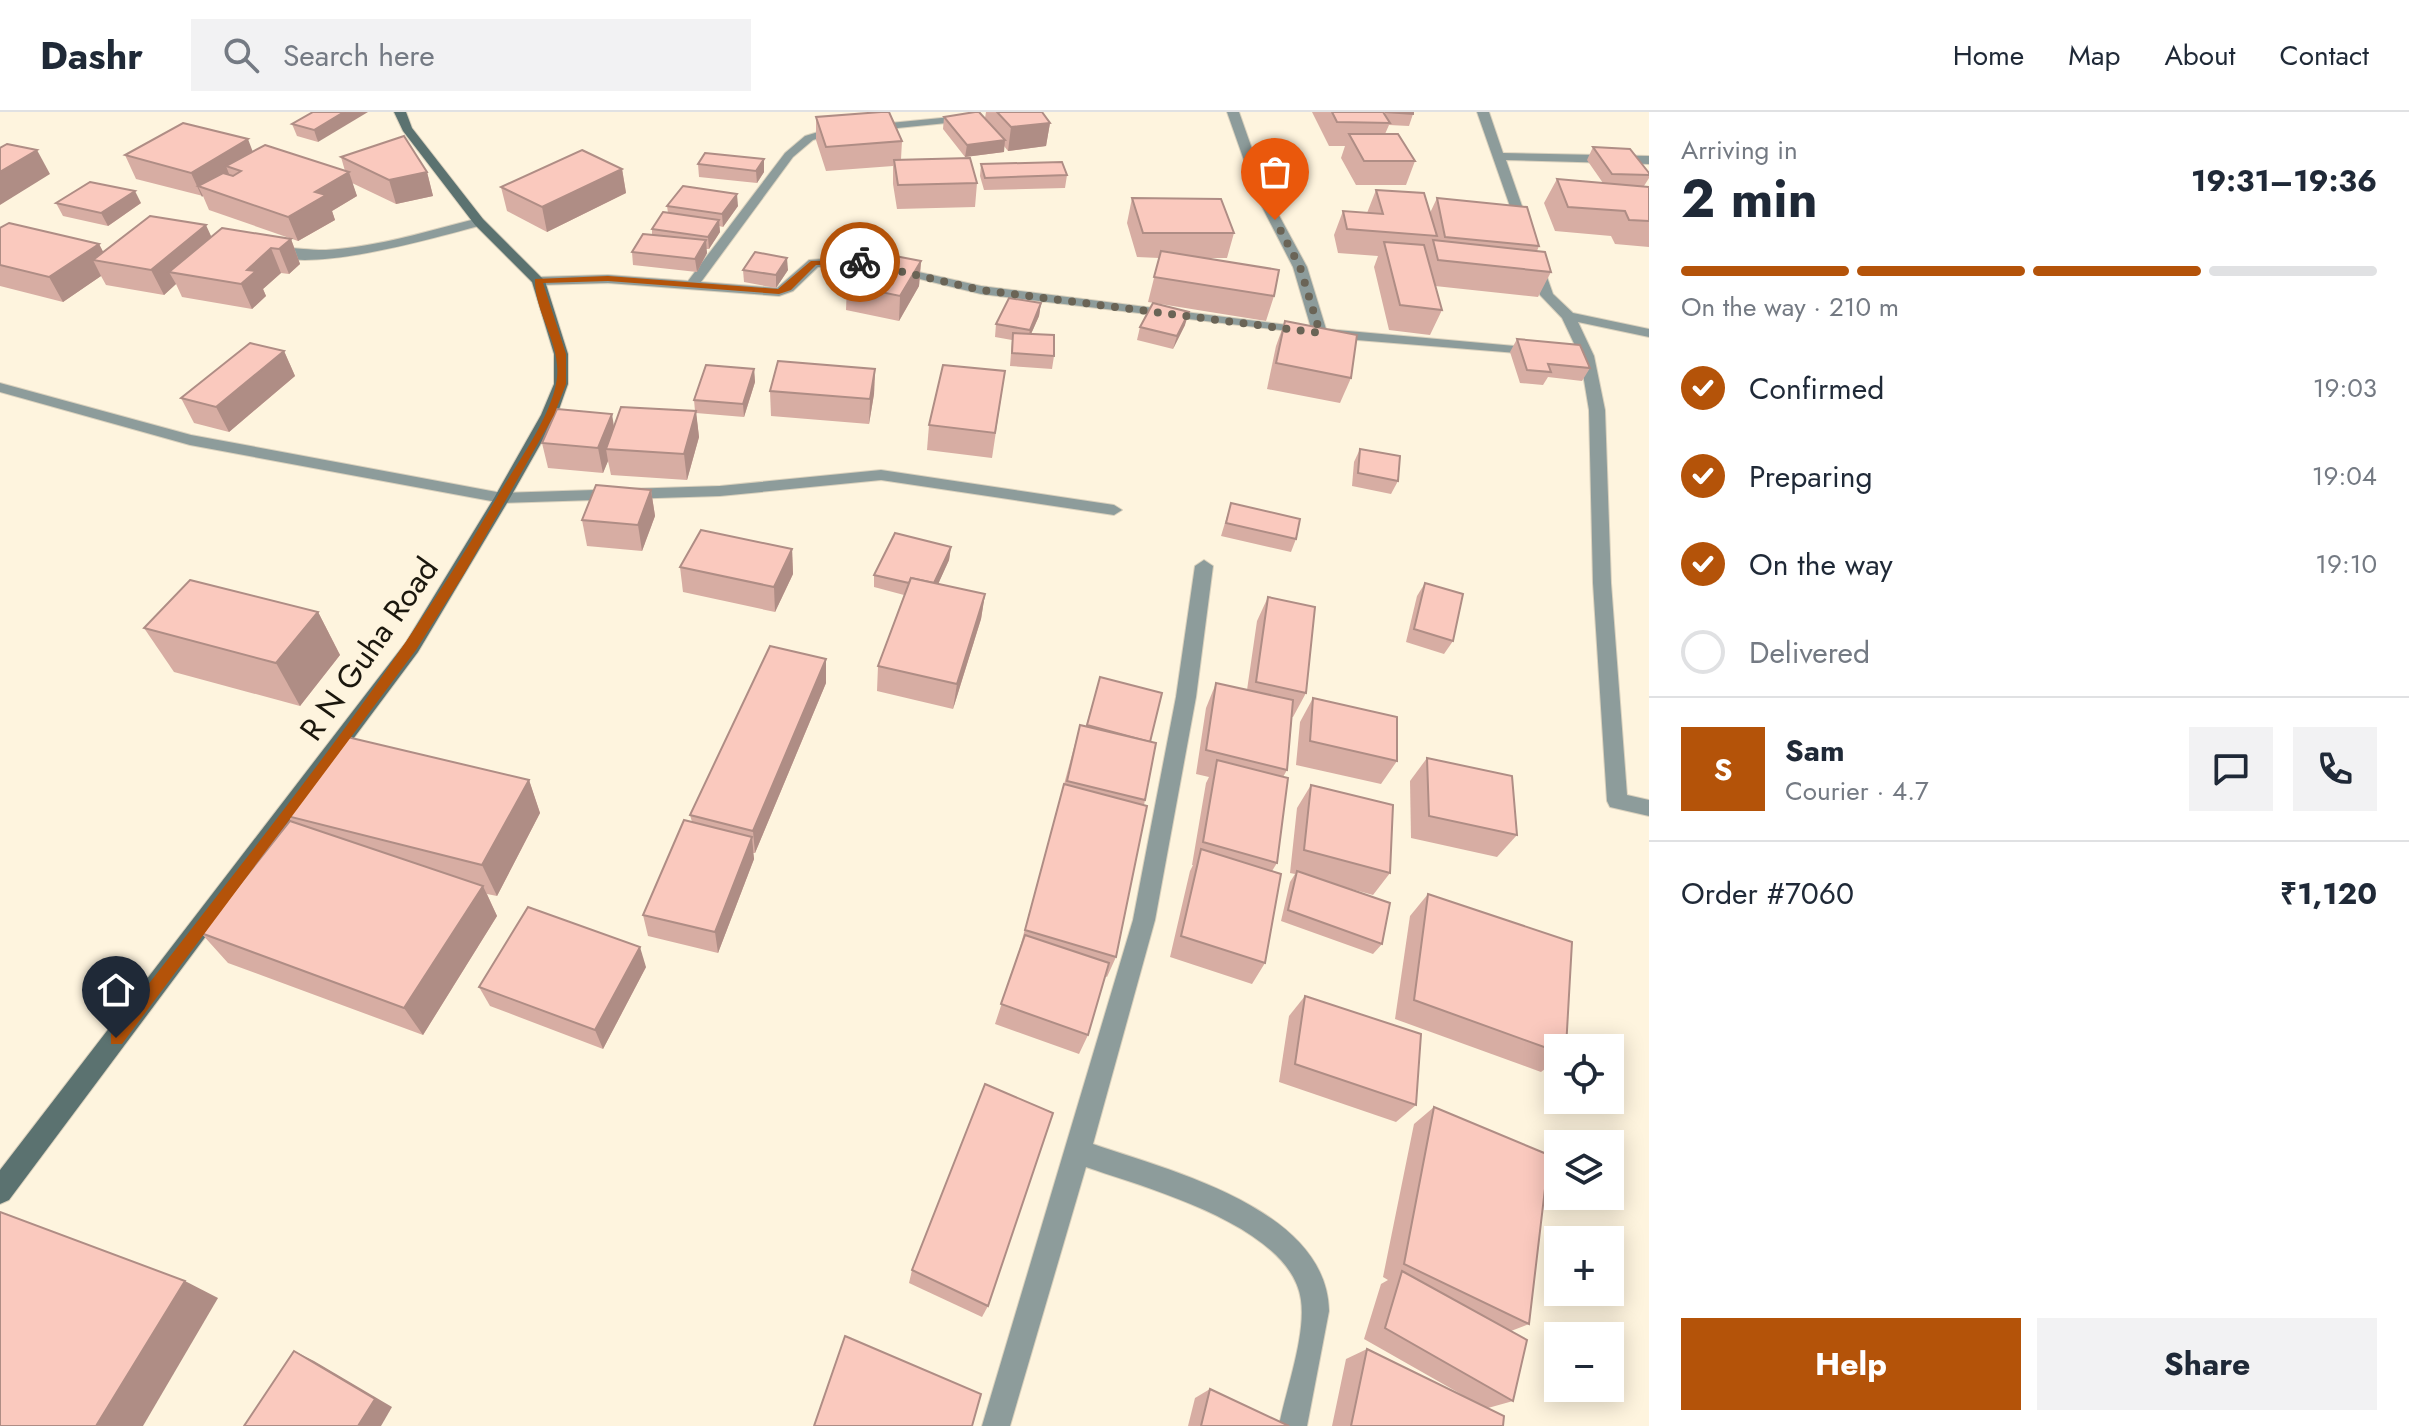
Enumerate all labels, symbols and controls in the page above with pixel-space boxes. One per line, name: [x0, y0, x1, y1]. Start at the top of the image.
search box: [191, 19, 751, 91]
text: Dashr: [40, 28, 143, 83]
icon: search: [219, 33, 263, 77]
text: Search here: [283, 34, 435, 77]
text: Home: [1953, 35, 2024, 76]
text: Map: [2068, 35, 2120, 76]
text: About: [2164, 35, 2236, 76]
text: Contact: [2280, 35, 2369, 76]
text: Arriving in: [1681, 131, 1798, 169]
pin: [1241, 138, 1309, 220]
icon: bag: [1253, 150, 1297, 194]
text: 19:31–19:36: [2191, 159, 2377, 202]
text: 2 min: [1681, 161, 1818, 237]
courier: [820, 222, 900, 302]
icon: bike: [838, 240, 882, 284]
text: On the way · 210 m: [1681, 288, 1899, 326]
icon: check: [1681, 366, 1725, 410]
text: Confirmed: [1749, 367, 1884, 410]
text: 19:03: [2313, 369, 2377, 407]
icon: check: [1681, 454, 1725, 498]
text: Preparing: [1749, 455, 1873, 498]
text: 19:04: [2312, 457, 2377, 495]
icon: check: [1681, 542, 1725, 586]
text: On the way: [1749, 543, 1893, 586]
text: 19:10: [2315, 545, 2377, 583]
street label: R N Guha Road: [289, 548, 449, 750]
text: Delivered: [1749, 631, 1870, 674]
button: chat: [2189, 727, 2273, 811]
button: phone: [2293, 727, 2377, 811]
text: Sam: [1785, 729, 1845, 772]
text: S: [1714, 748, 1732, 791]
text: Courier · 4.7: [1785, 772, 1929, 810]
text: Order #7060: [1681, 872, 1854, 915]
text: ₹1,120: [2280, 872, 2377, 915]
pin: [82, 956, 150, 1038]
icon: home: [94, 968, 138, 1012]
map controls: [1544, 1034, 1624, 1402]
button: locate: [1544, 1034, 1624, 1114]
button: layers: [1544, 1130, 1624, 1210]
button: +: [1544, 1226, 1624, 1306]
button: Help: [1681, 1318, 2021, 1410]
button: Share: [2037, 1318, 2377, 1410]
button: −: [1544, 1322, 1624, 1402]

